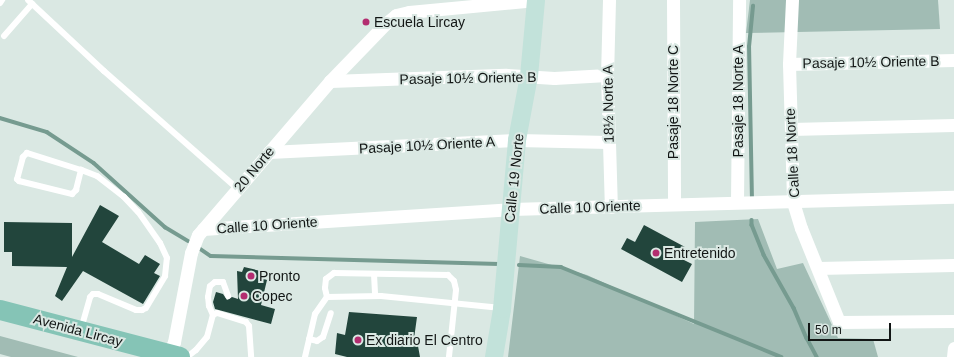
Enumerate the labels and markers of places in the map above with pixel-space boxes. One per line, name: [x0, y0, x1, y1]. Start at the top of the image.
place label: Escuela Lircay: [374, 14, 465, 30]
marker: Escuela Lircay: [361, 17, 371, 27]
place label: Entretenido: [664, 245, 736, 261]
marker: Entretenido: [651, 248, 661, 258]
place label: Pronto: [259, 268, 300, 284]
marker: Pronto: [246, 271, 256, 281]
place label: Copec: [252, 288, 292, 304]
marker: Copec: [239, 291, 249, 301]
place label: Ex diario El Centro: [366, 332, 483, 348]
marker: Ex diario El Centro: [353, 335, 363, 345]

